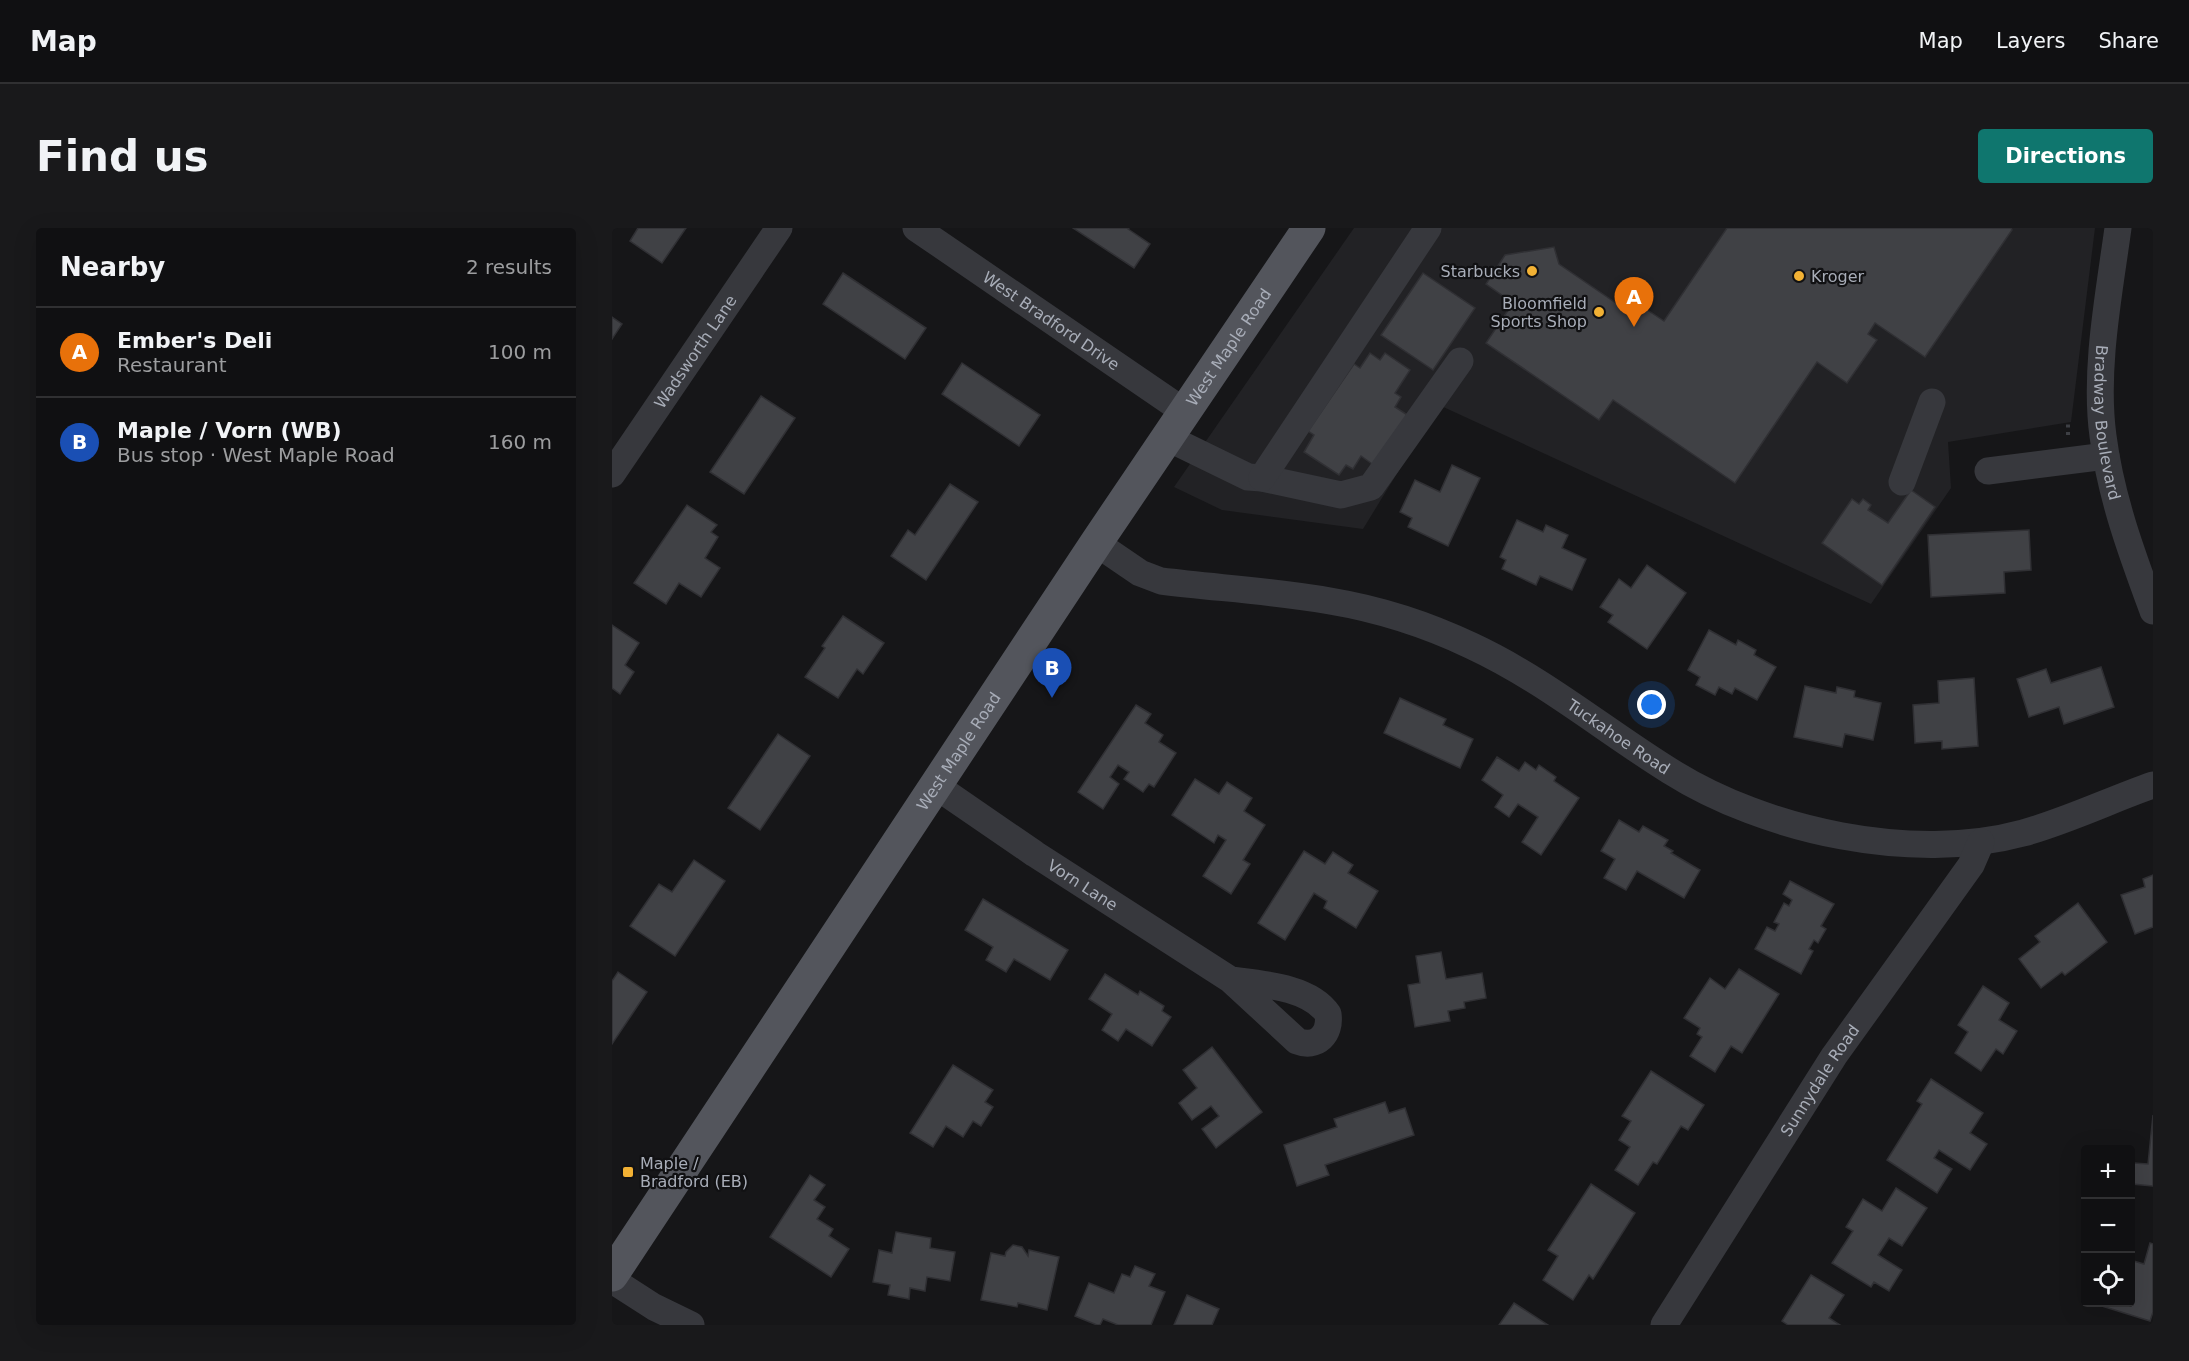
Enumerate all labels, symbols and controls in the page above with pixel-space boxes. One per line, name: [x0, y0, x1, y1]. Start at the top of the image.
text: Map: [30, 25, 97, 58]
text: Map: [1919, 29, 1963, 53]
text: Layers: [1996, 29, 2065, 53]
text: Share: [2098, 29, 2159, 53]
button: Directions: [1978, 129, 2153, 183]
text: Find us: [36, 132, 209, 181]
text: Nearby: [60, 252, 165, 282]
text: 2 results: [466, 255, 552, 279]
place label: Starbucks: [1440, 262, 1520, 281]
marker: Starbucks: [1525, 264, 1539, 278]
place label: Kroger: [1811, 267, 1865, 286]
street label: West Bradford Drive: [979, 268, 1123, 374]
marker: Kroger: [1792, 269, 1806, 283]
pin: A: [1614, 278, 1654, 327]
street label: West Maple Road: [1182, 285, 1275, 410]
street label: Wadsworth Lane: [650, 292, 741, 412]
place label: Bloomfield Sports Shop: [1490, 294, 1587, 331]
marker: Bloomfield Sports Shop: [1592, 305, 1606, 319]
text: Ember's Deli: [117, 328, 272, 353]
text: A: [72, 340, 87, 364]
text: 100 m: [488, 340, 552, 364]
street label: Bradway Boulevard: [2090, 344, 2124, 502]
text: Restaurant: [117, 353, 227, 377]
text: Maple / Vorn (WB): [117, 418, 342, 443]
text: B: [72, 430, 87, 454]
text: 160 m: [488, 430, 552, 454]
text: Bus stop · West Maple Road: [117, 443, 395, 467]
pin: B: [1032, 648, 1072, 698]
street label: West Maple Road: [913, 689, 1005, 814]
your location: [1637, 690, 1666, 719]
street label: Tuckahoe Road: [1563, 695, 1673, 779]
street label: Vorn Lane: [1044, 856, 1121, 915]
street label: Sunnydale Road: [1777, 1021, 1863, 1140]
map controls: [2081, 1145, 2135, 1307]
button: +: [2081, 1145, 2135, 1199]
place label: Maple / Bradford (EB): [640, 1154, 748, 1191]
marker: Maple / Bradford (EB): [621, 1165, 635, 1179]
button: −: [2081, 1199, 2135, 1253]
button: locate: [2081, 1253, 2135, 1307]

